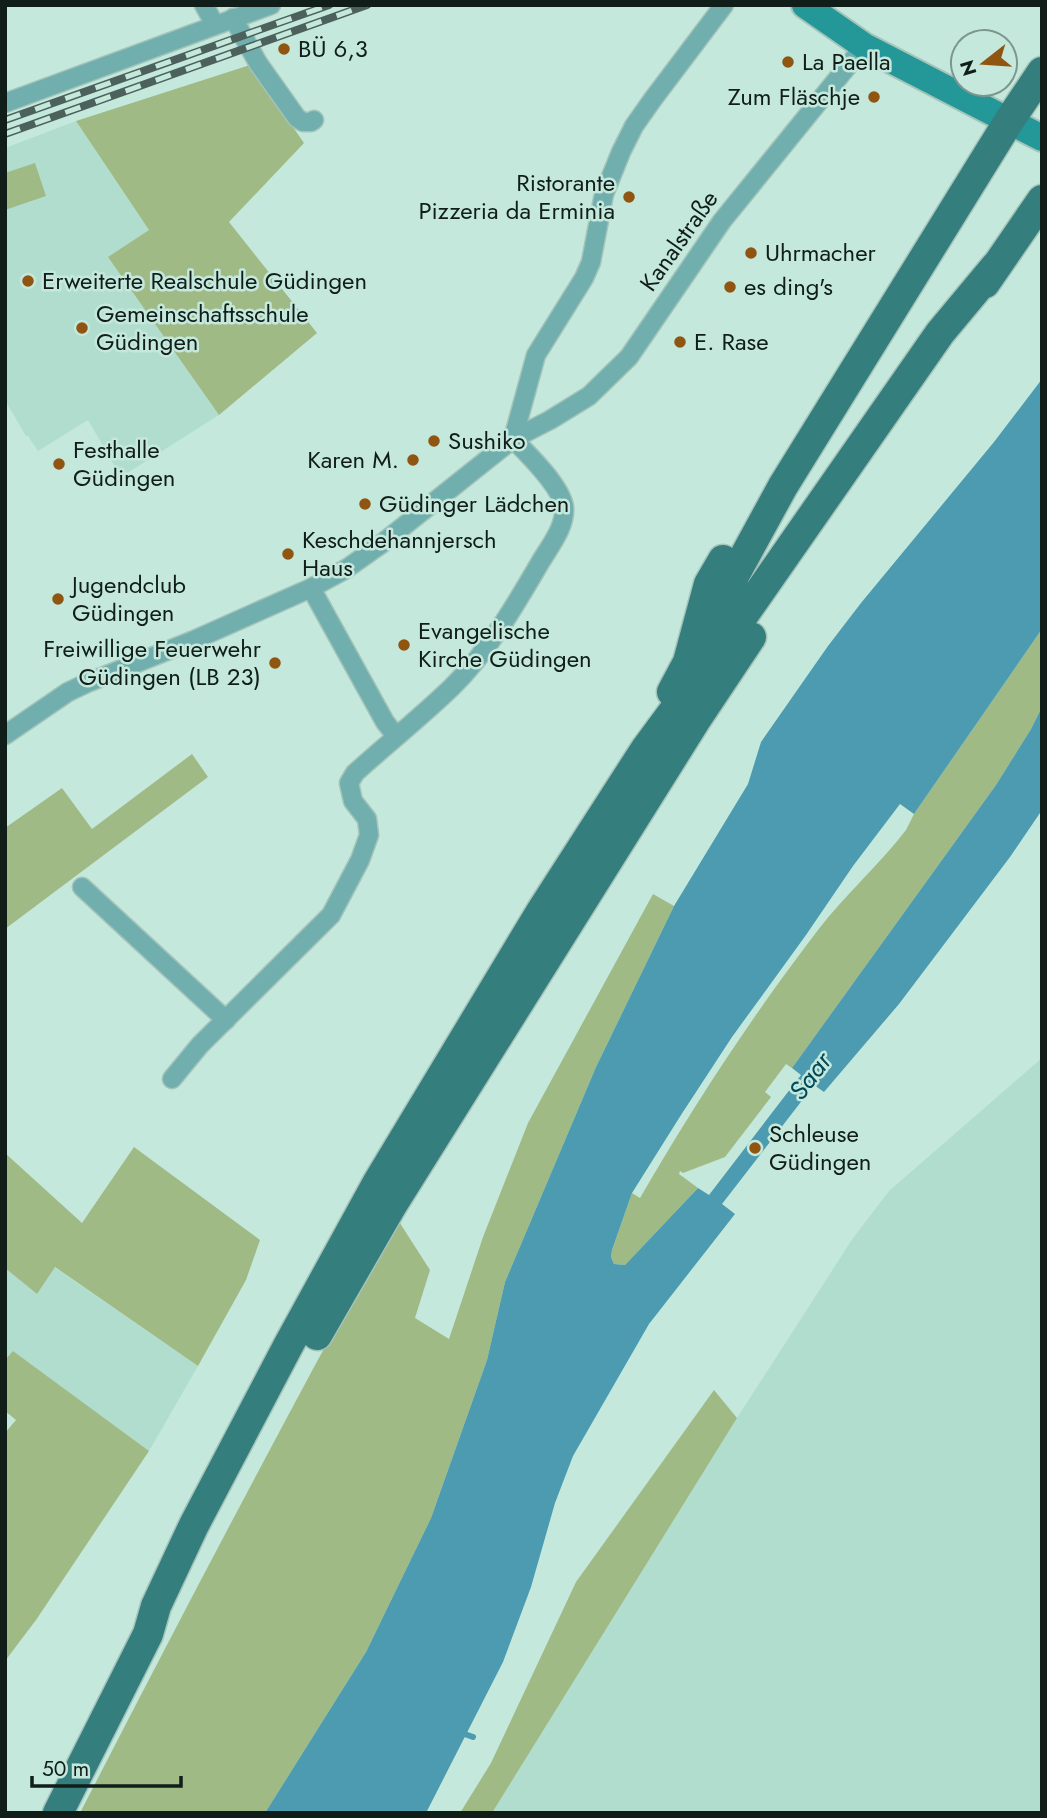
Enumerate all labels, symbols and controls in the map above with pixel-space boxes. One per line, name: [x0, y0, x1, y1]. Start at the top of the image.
north arrow: [949, 28, 1019, 98]
place label: BÜ 6,3: [298, 31, 368, 66]
marker: BÜ 6,3: [276, 41, 292, 57]
place label: La Paella: [802, 44, 890, 79]
marker: La Paella: [780, 54, 796, 70]
text: N: [953, 57, 983, 79]
place label: Zum Fläschje: [728, 79, 860, 114]
marker: Zum Fläschje: [866, 89, 882, 105]
place label: Ristorante Pizzeria da Erminia: [418, 165, 615, 228]
street label: Kanalstraße: [631, 183, 726, 298]
marker: Ristorante Pizzeria da Erminia: [621, 189, 637, 205]
place label: Uhrmacher: [765, 235, 877, 270]
marker: Uhrmacher: [743, 245, 759, 261]
place label: Erweiterte Realschule Güdingen: [42, 263, 367, 298]
place label: es ding's: [744, 269, 833, 304]
marker: Erweiterte Realschule Güdingen: [20, 273, 36, 289]
marker: es ding's: [722, 279, 738, 295]
place label: Gemeinschaftsschule Güdingen: [96, 296, 309, 359]
marker: Gemeinschaftsschule Güdingen: [74, 320, 90, 336]
place label: E. Rase: [694, 324, 769, 359]
marker: E. Rase: [672, 334, 688, 350]
place label: Sushiko: [448, 423, 526, 458]
place label: Festhalle Güdingen: [73, 432, 175, 495]
marker: Sushiko: [426, 433, 442, 449]
place label: Karen M.: [307, 442, 399, 477]
marker: Karen M.: [405, 452, 421, 468]
marker: Festhalle Güdingen: [51, 456, 67, 472]
place label: Güdinger Lädchen: [379, 486, 569, 521]
marker: Güdinger Lädchen: [357, 496, 373, 512]
place label: Keschdehannjersch Haus: [302, 522, 497, 585]
marker: Keschdehannjersch Haus: [280, 546, 296, 562]
place label: Jugendclub Güdingen: [69, 567, 186, 630]
marker: Jugendclub Güdingen: [50, 591, 66, 607]
place label: Evangelische Kirche Güdingen: [418, 613, 592, 676]
place label: Freiwillige Feuerwehr Güdingen (LB 23): [43, 631, 262, 694]
marker: Evangelische Kirche Güdingen: [396, 637, 412, 653]
marker: Freiwillige Feuerwehr Güdingen (LB 23): [267, 655, 283, 671]
water label: Saar: [779, 1043, 841, 1108]
place label: Schleuse Güdingen: [769, 1116, 871, 1179]
marker: Schleuse Güdingen: [747, 1140, 763, 1156]
scale bar: [32, 1744, 180, 1788]
text: 50 m: [42, 1754, 89, 1784]

